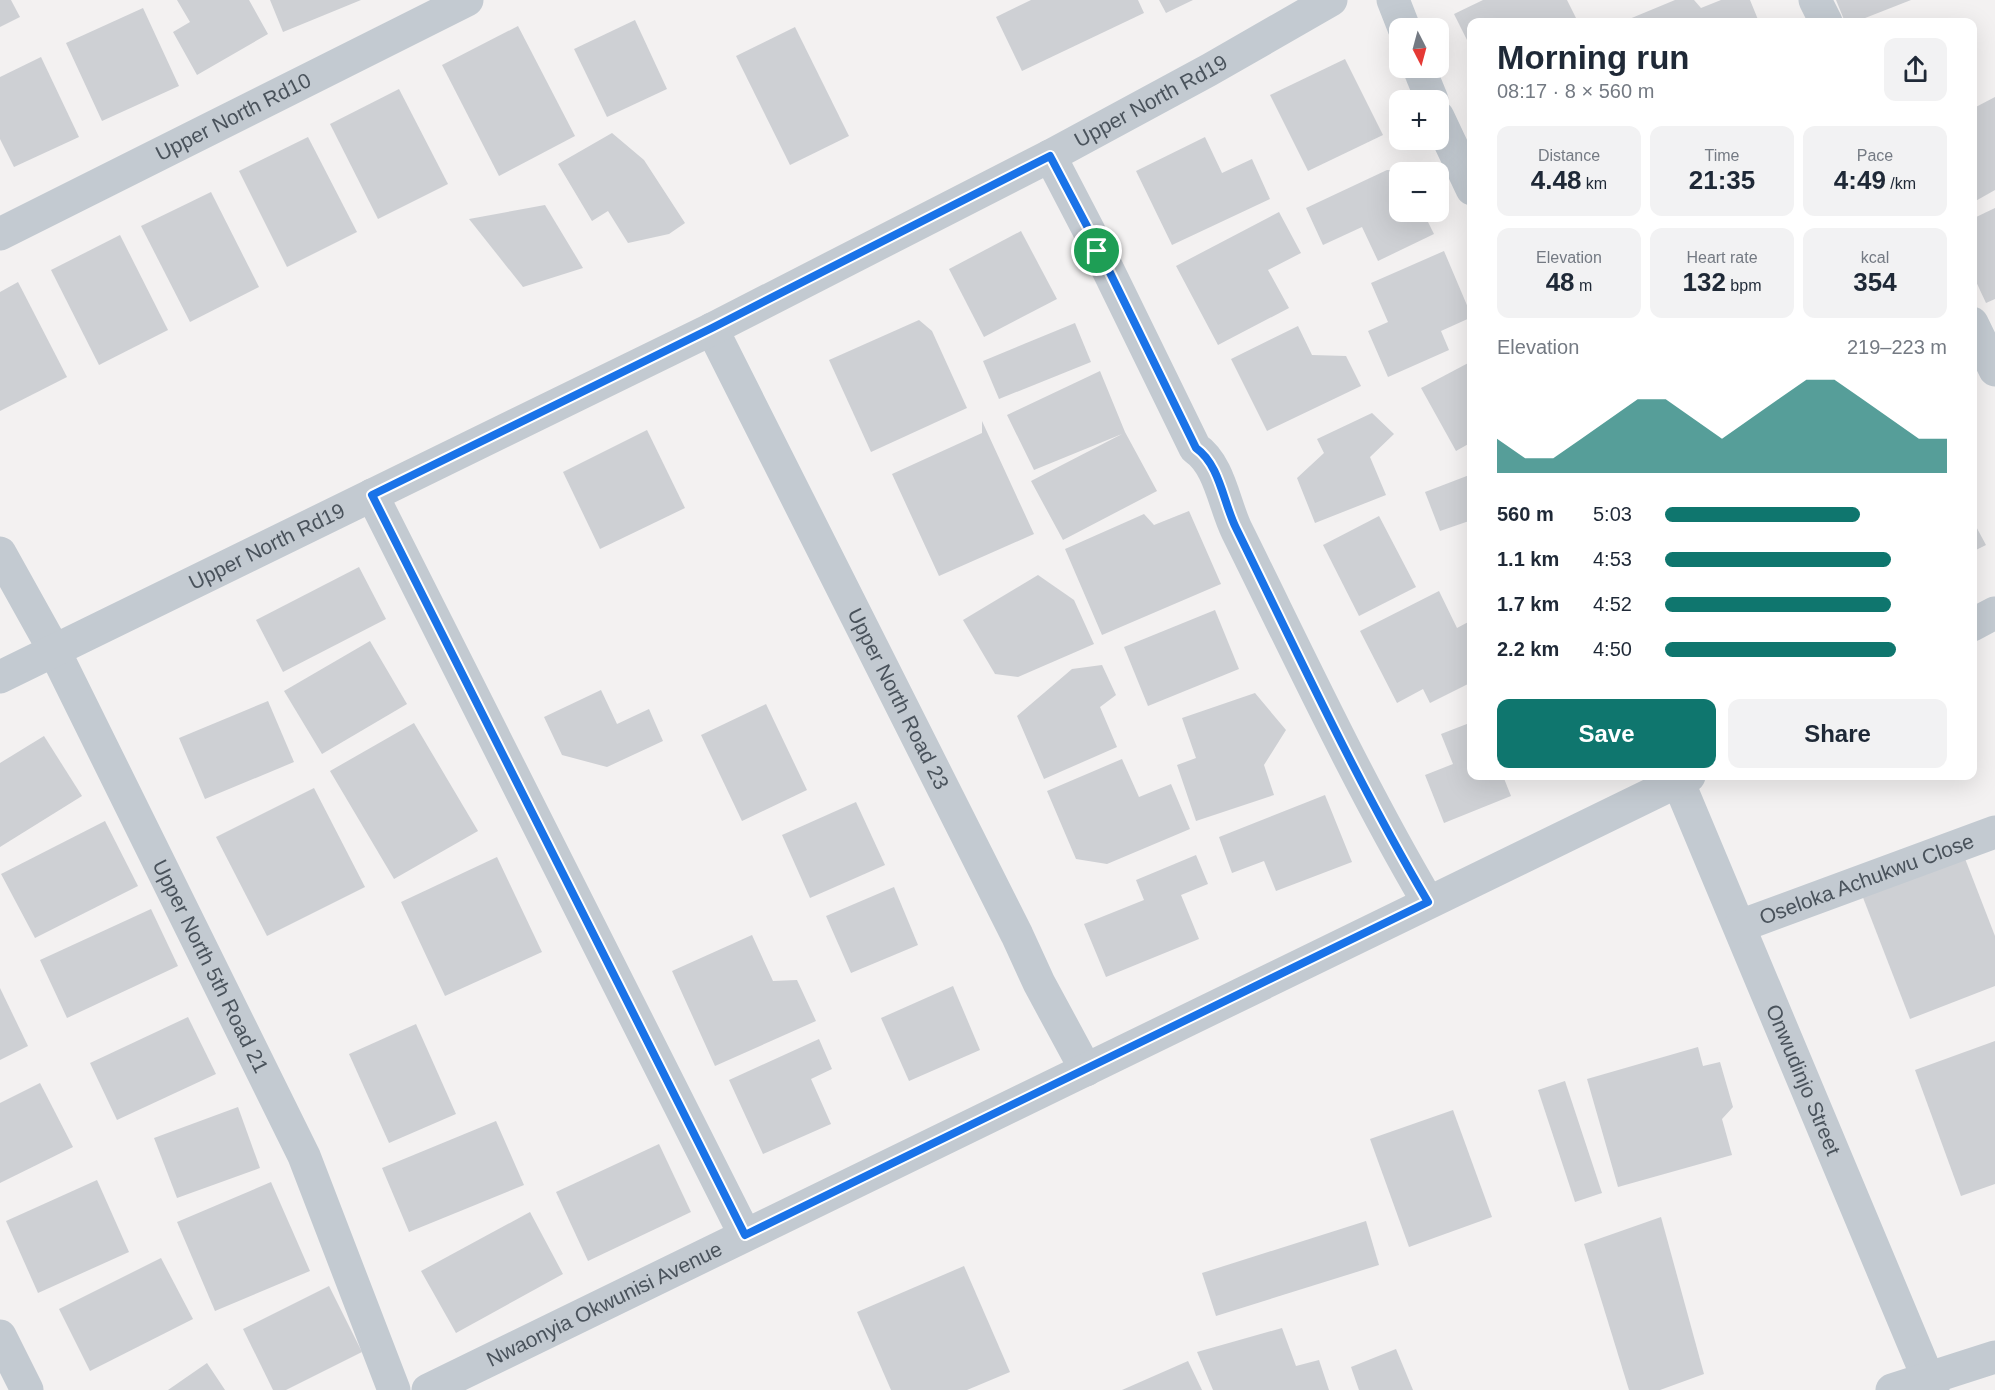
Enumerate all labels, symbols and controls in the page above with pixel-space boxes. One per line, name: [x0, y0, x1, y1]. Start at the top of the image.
north arrow: [1389, 18, 1449, 78]
map controls: [1389, 18, 1449, 222]
button: share: [1884, 38, 1947, 101]
text: Morning run: [1497, 39, 1689, 76]
street label: Upper North Rd19: [1070, 50, 1231, 152]
street label: Upper North Rd10: [152, 68, 315, 165]
text: 08:17 · 8 × 560 m: [1497, 80, 1654, 102]
button: +: [1389, 90, 1449, 150]
text: Distance: [1538, 147, 1600, 164]
text: Time: [1705, 147, 1739, 164]
text: Pace: [1857, 147, 1893, 164]
button: −: [1389, 162, 1449, 222]
text: 4.48: [1531, 165, 1581, 195]
text: 21:35: [1689, 165, 1755, 195]
text: 4:49: [1834, 165, 1886, 195]
text: km: [1581, 175, 1607, 192]
text: /km: [1886, 175, 1916, 192]
pin: [1071, 225, 1122, 276]
icon: arrive: [1080, 234, 1113, 267]
text: Elevation: [1536, 249, 1602, 266]
text: Heart rate: [1686, 249, 1758, 266]
text: kcal: [1861, 249, 1889, 266]
text: 48: [1546, 267, 1575, 297]
text: 132: [1683, 267, 1726, 297]
text: 354: [1853, 267, 1897, 297]
text: m: [1575, 277, 1592, 294]
text: bpm: [1726, 277, 1761, 294]
text: Elevation: [1497, 336, 1579, 358]
text: 219–223 m: [1847, 336, 1947, 358]
street label: Upper North Rd19: [185, 498, 348, 594]
text: 560 m: [1497, 503, 1554, 525]
text: 5:03: [1593, 503, 1632, 525]
text: 1.1 km: [1497, 548, 1559, 570]
text: 4:53: [1593, 548, 1632, 570]
text: 1.7 km: [1497, 593, 1559, 615]
text: 4:52: [1593, 593, 1632, 615]
street label: Upper North Road 23: [843, 604, 954, 793]
text: 2.2 km: [1497, 638, 1559, 660]
text: 4:50: [1593, 638, 1632, 660]
button: Save: [1497, 699, 1716, 768]
button: Share: [1728, 699, 1947, 768]
street label: Oseloka Achukwu Close: [1756, 829, 1977, 929]
street label: Upper North 5th Road 21: [148, 856, 273, 1077]
street label: Onwudinjo Street: [1762, 1001, 1845, 1159]
street label: Nwaonyia Okwunisi Avenue: [483, 1237, 725, 1371]

